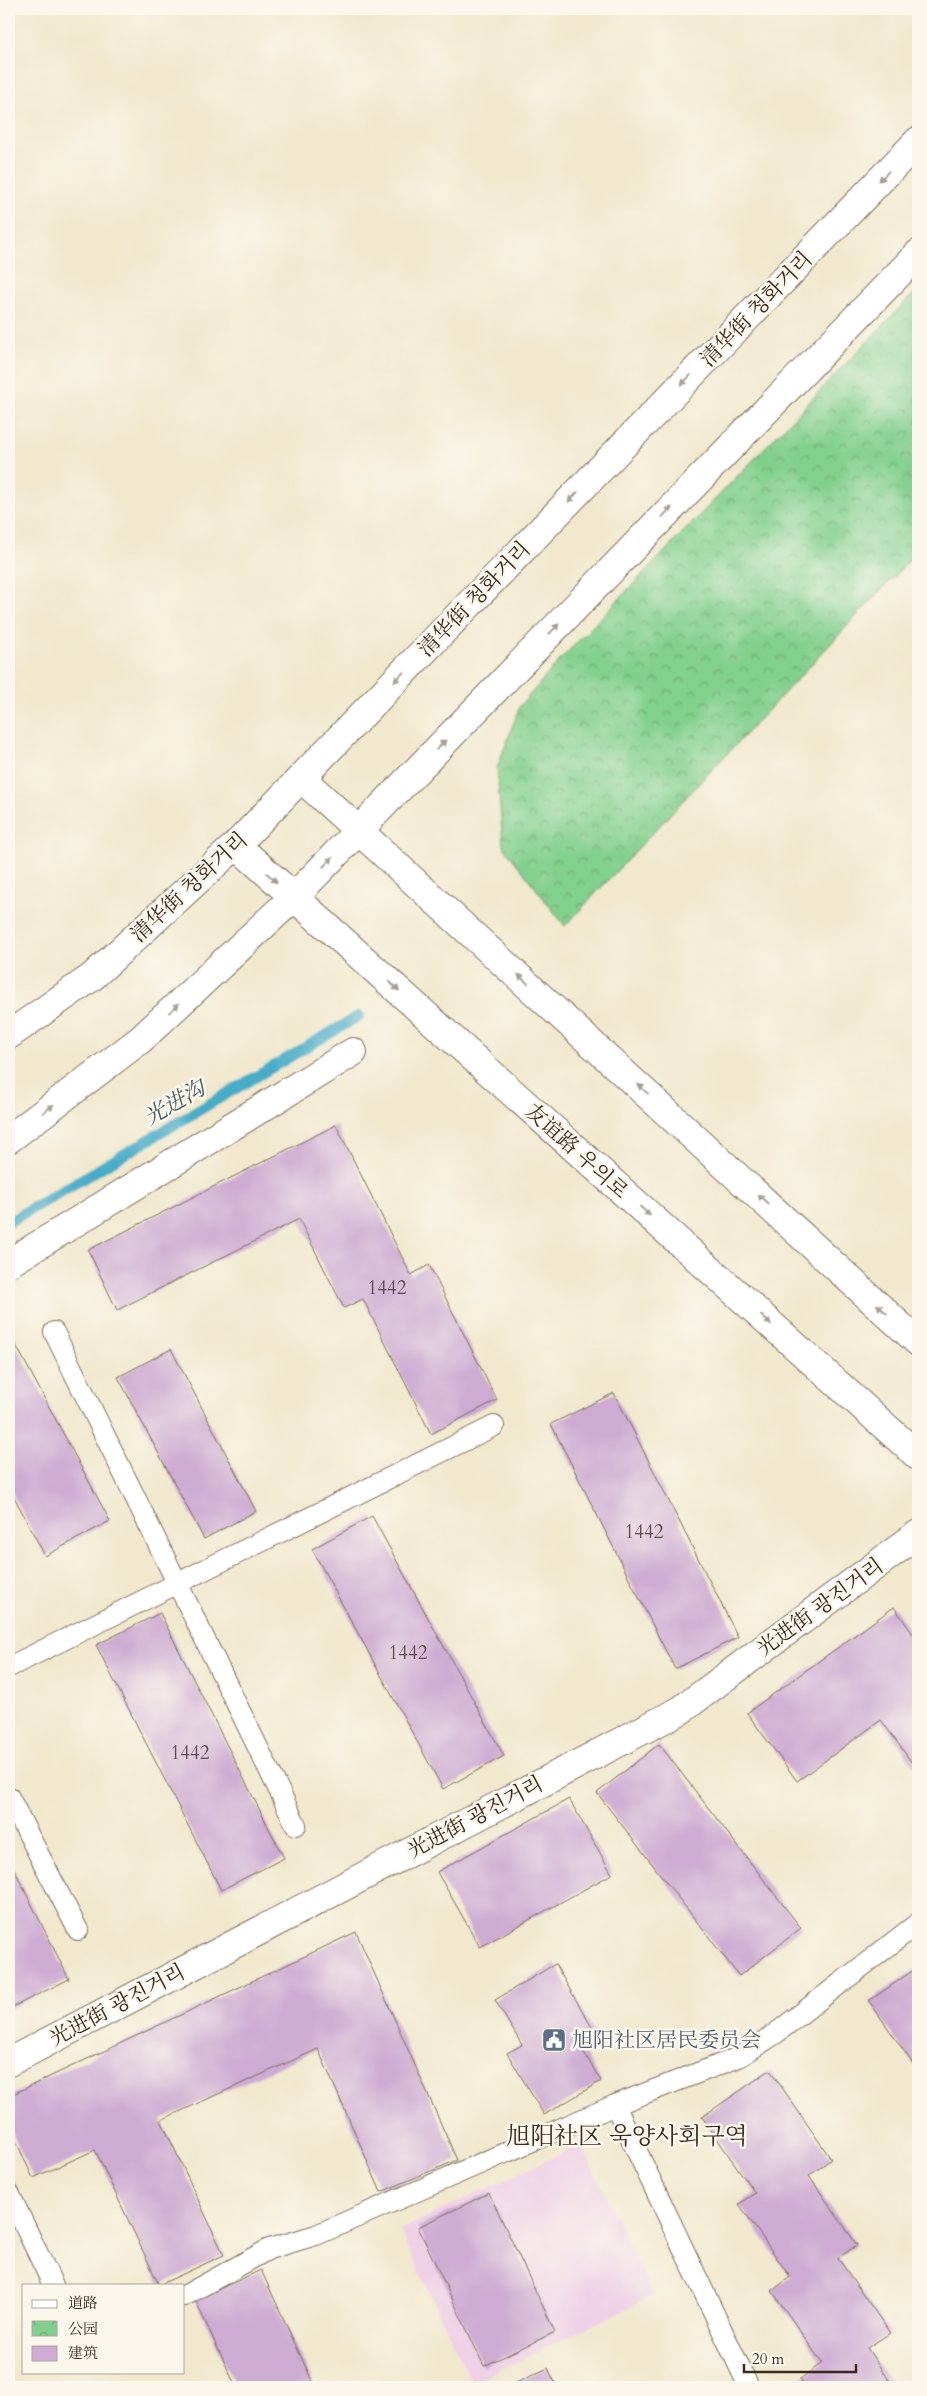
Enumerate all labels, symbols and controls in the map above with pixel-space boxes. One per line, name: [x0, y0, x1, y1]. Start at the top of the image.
one-way arrow: [878, 170, 890, 182]
street label: 清华街 청화거리: [694, 245, 819, 373]
one-way arrow: [680, 374, 692, 386]
one-way arrow: [567, 491, 579, 503]
one-way arrow: [661, 507, 673, 519]
street label: 清华街 청화거리: [412, 535, 537, 663]
one-way arrow: [548, 623, 560, 635]
one-way arrow: [393, 670, 405, 682]
one-way arrow: [435, 740, 447, 752]
street label: 清华街 청화거리: [125, 826, 254, 949]
one-way arrow: [322, 857, 334, 869]
one-way arrow: [266, 872, 278, 884]
one-way arrow: [517, 973, 529, 985]
one-way arrow: [387, 980, 399, 992]
one-way arrow: [168, 1002, 180, 1014]
water label: 光进沟: [138, 1072, 213, 1132]
one-way arrow: [637, 1083, 649, 1095]
street label: 友谊路 우의로: [519, 1097, 634, 1205]
one-way arrow: [41, 1104, 54, 1115]
one-way arrow: [757, 1193, 769, 1205]
one-way arrow: [639, 1206, 652, 1217]
house number: 1442: [368, 1275, 407, 1301]
one-way arrow: [877, 1303, 889, 1315]
one-way arrow: [760, 1314, 772, 1326]
house number: 1442: [625, 1519, 664, 1545]
street label: 光进街 광진거리: [751, 1552, 889, 1663]
house number: 1442: [389, 1640, 428, 1666]
house number: 1442: [171, 1740, 210, 1766]
street label: 光进街 광진거리: [402, 1769, 548, 1865]
street label: 光进街 광진거리: [44, 1957, 190, 2053]
place label: 旭阳社区居民委员会: [572, 2026, 761, 2055]
public building icon: 旭阳社区居民委员会: [541, 2027, 567, 2053]
district label: 旭阳社区 욱양사회구역: [506, 2120, 748, 2153]
legend: [22, 2284, 185, 2374]
text: 道路: [68, 2293, 98, 2313]
text: 公园: [68, 2319, 98, 2339]
scale bar: [744, 2341, 857, 2373]
text: 建筑: [68, 2343, 98, 2363]
text: 20 m: [752, 2349, 784, 2369]

